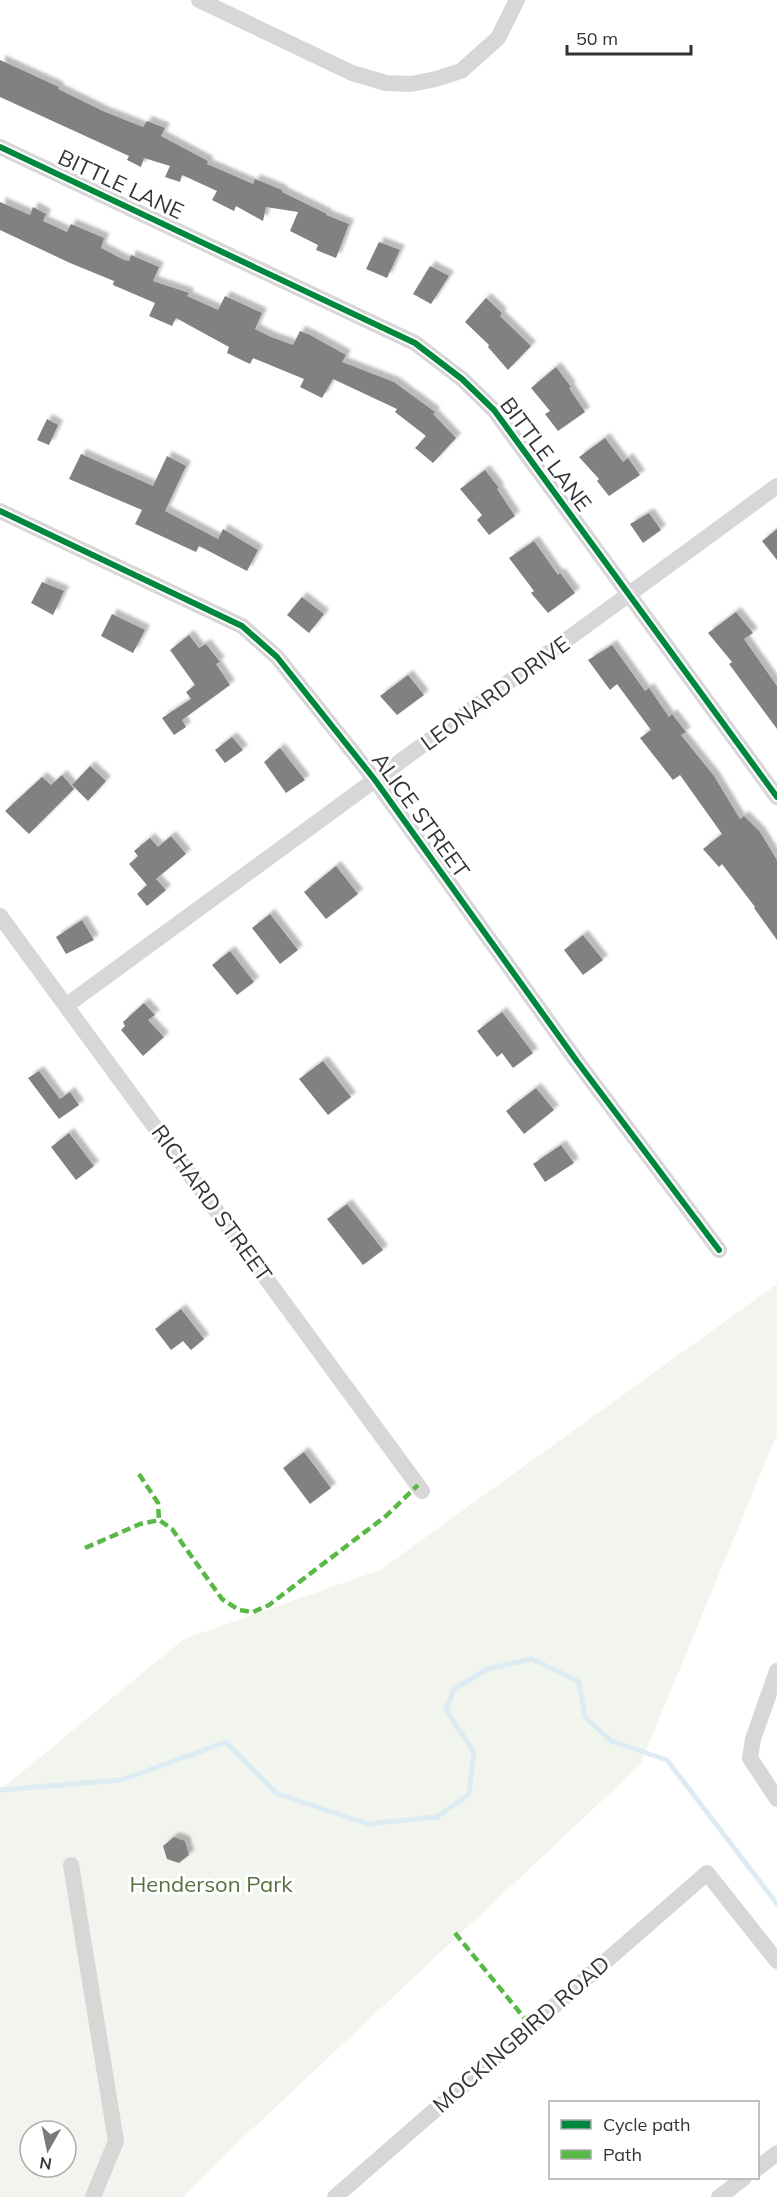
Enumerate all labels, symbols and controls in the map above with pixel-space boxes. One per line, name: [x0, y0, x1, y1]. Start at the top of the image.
scale bar: [567, 18, 692, 56]
text: 50 m: [576, 27, 618, 50]
street label: BITTLE LANE: [54, 143, 188, 225]
street label: BITTLE LANE: [494, 392, 598, 516]
street label: LEONARD DRIVE: [415, 630, 575, 756]
street label: ALICE STREET: [366, 747, 476, 883]
street label: RICHARD STREET: [146, 1119, 278, 1287]
park label: Henderson Park: [129, 1870, 293, 1898]
street label: MOCKINGBIRD ROAD: [427, 1949, 615, 2119]
legend: [549, 2101, 759, 2179]
text: Cycle path: [603, 2113, 690, 2136]
north arrow: [18, 2119, 78, 2179]
text: Path: [603, 2143, 642, 2166]
text: N: [38, 2153, 53, 2175]

